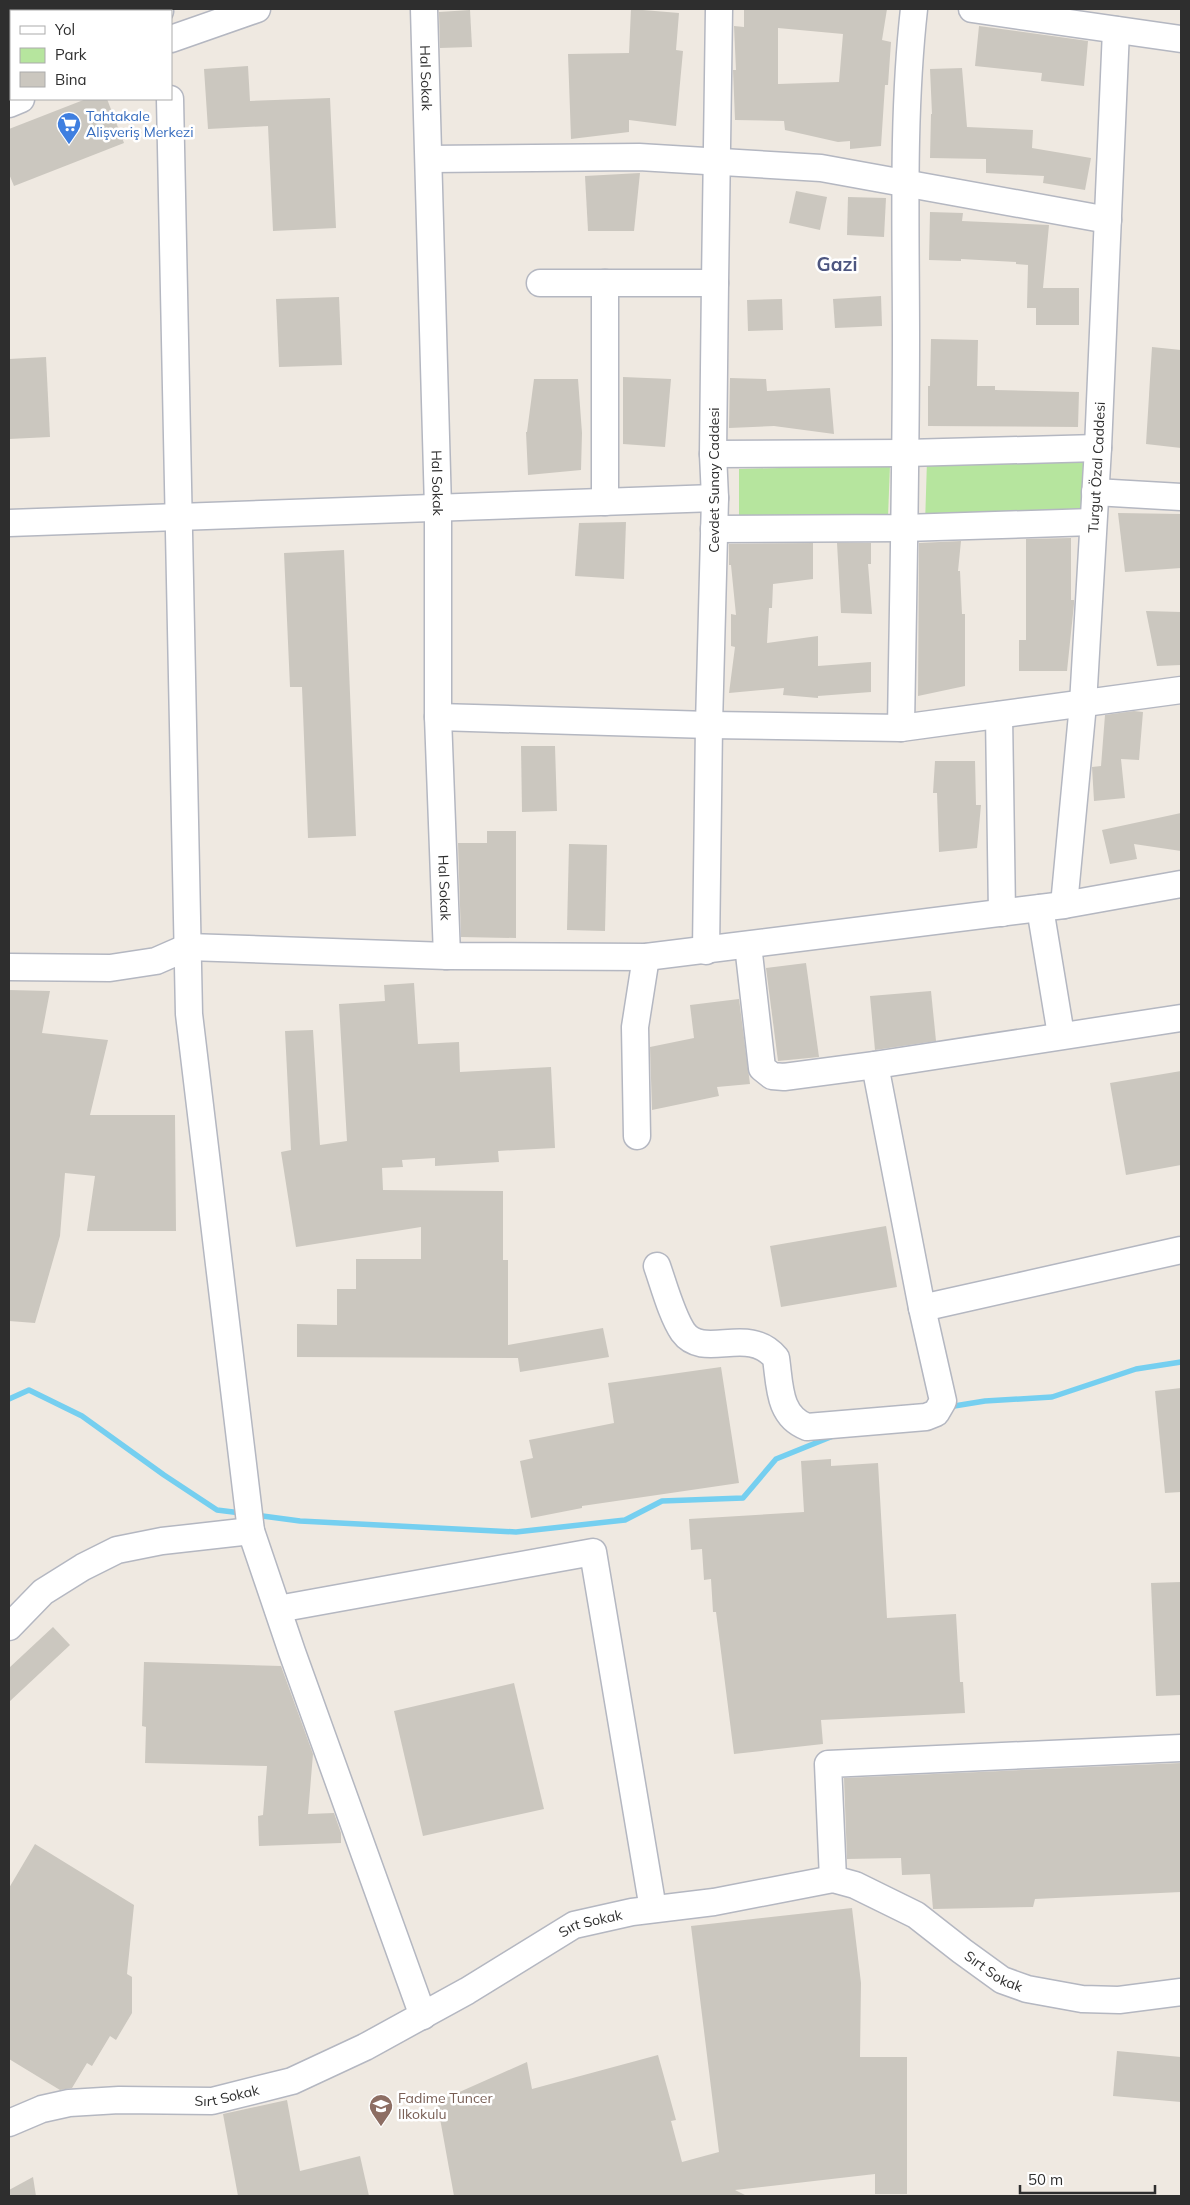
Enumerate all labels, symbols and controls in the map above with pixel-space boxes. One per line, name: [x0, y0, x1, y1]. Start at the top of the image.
legend: [10, 10, 172, 100]
text: Yol: [54, 20, 75, 39]
text: Park: [55, 45, 87, 64]
street label: Hal Sokak: [416, 45, 436, 112]
text: Bina: [55, 70, 87, 89]
place label: Tahtakale Alişveriş Merkezi: [86, 107, 194, 141]
supermarket icon: Tahtakale Alişveriş Merkezi: [56, 111, 82, 145]
district label: Gazi: [817, 252, 857, 276]
street label: Turgut Özal Caddesi: [1084, 401, 1109, 533]
street label: Cevdet Sunay Caddesi: [705, 407, 723, 553]
street label: Hal Sokak: [427, 450, 447, 516]
street label: Hal Sokak: [434, 855, 455, 922]
street label: Sırt Sokak: [555, 1905, 625, 1941]
street label: Sırt Sokak: [961, 1947, 1026, 1996]
street label: Sırt Sokak: [195, 2080, 262, 2110]
place label: Fadime Tuncer Ilkokulu: [398, 2089, 493, 2123]
school or university icon: Fadime Tuncer Ilkokulu: [368, 2093, 394, 2127]
scale bar: [1020, 2162, 1155, 2194]
text: 50 m: [1028, 2170, 1063, 2189]

